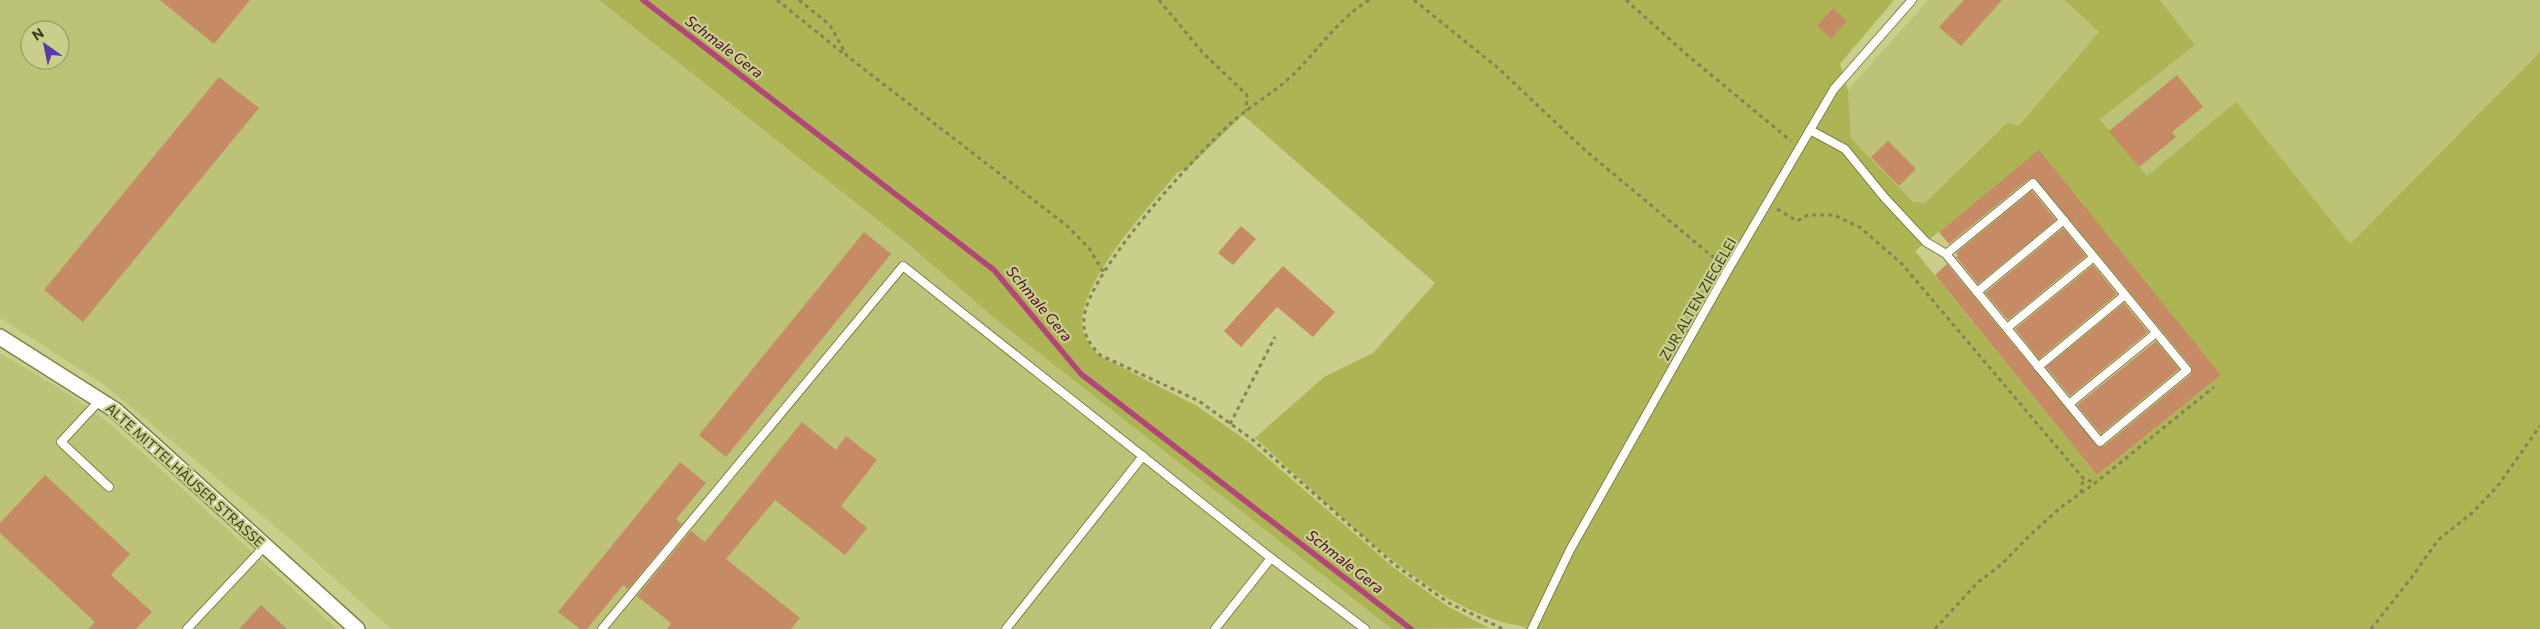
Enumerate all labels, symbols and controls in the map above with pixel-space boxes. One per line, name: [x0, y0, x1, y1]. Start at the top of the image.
water label: Schmale Gera: [682, 11, 767, 81]
north arrow: [20, 20, 70, 70]
text: N: [29, 24, 47, 44]
street label: ZUR ALTEN ZIEGELEI: [1655, 234, 1740, 363]
water label: Schmale Gera: [1003, 262, 1077, 345]
street label: ALTE MITTELHÄUSER STRASSE: [103, 399, 268, 550]
water label: Schmale Gera: [1303, 526, 1388, 597]

